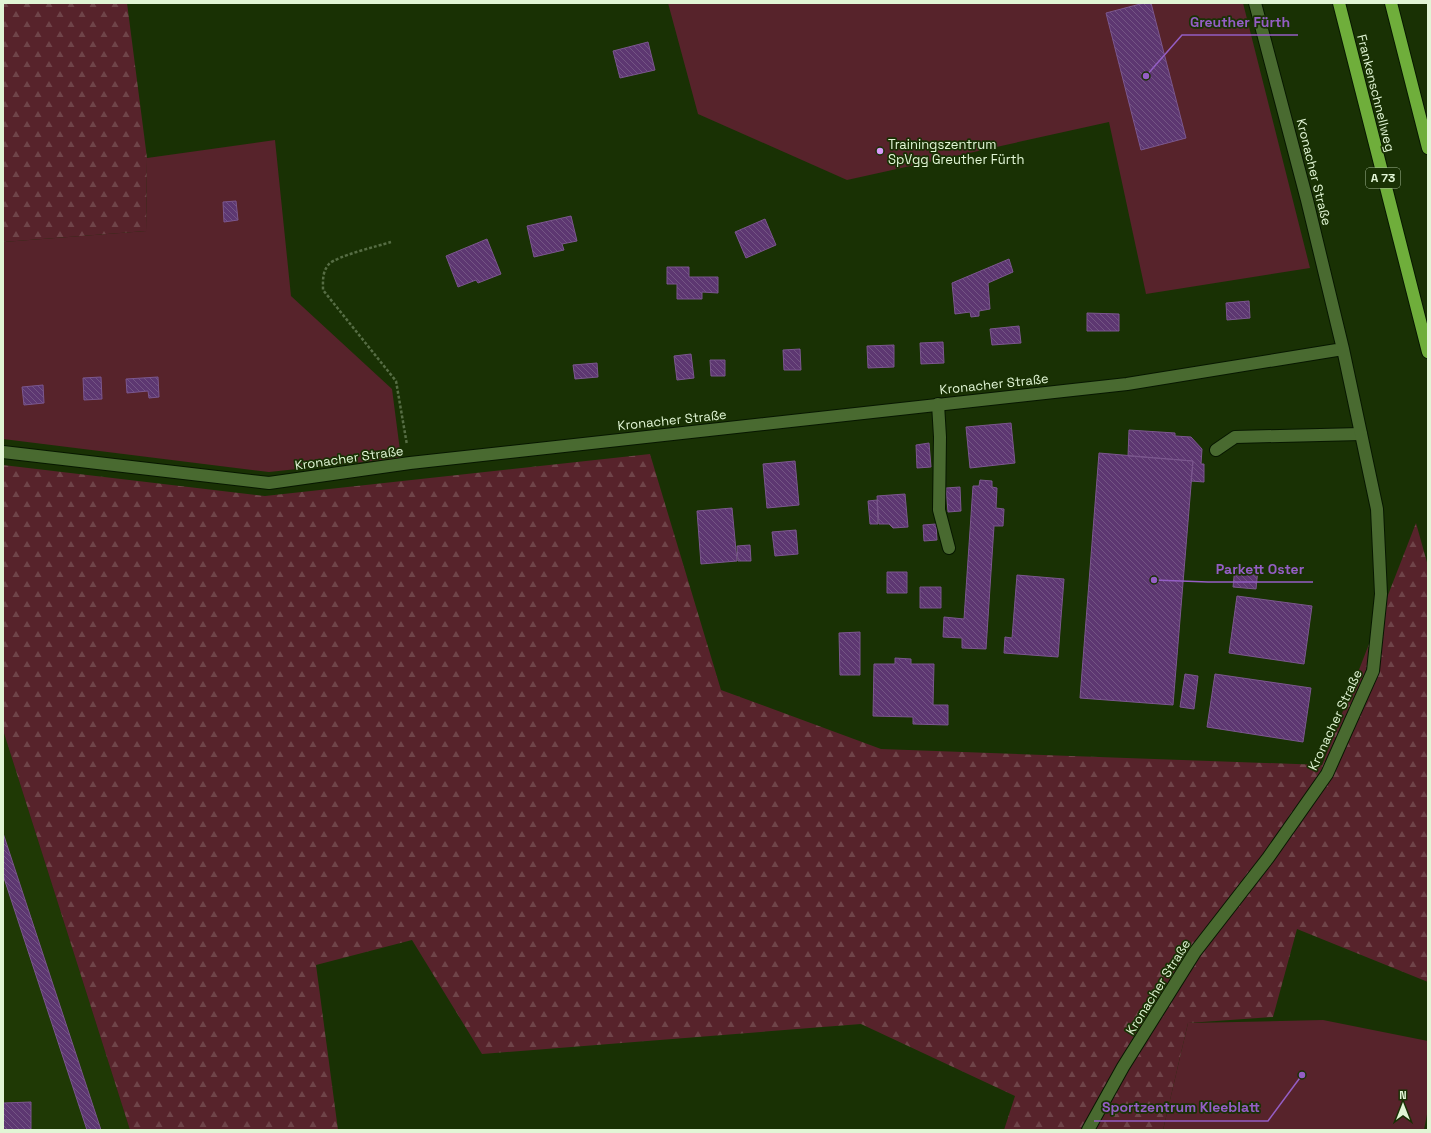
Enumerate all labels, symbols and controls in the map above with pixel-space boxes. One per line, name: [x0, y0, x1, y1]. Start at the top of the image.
callout: Greuther Fürth: [1182, 9, 1298, 35]
text: Greuther Fürth: [1190, 13, 1290, 31]
street label: Frankenschnellweg: [1353, 33, 1399, 153]
street label: Kronacher Straße: [1293, 117, 1335, 227]
place label: Trainingszentrum SpVgg Greuther Fürth: [888, 136, 1025, 168]
marker: Trainingszentrum SpVgg Greuther Fürth: [875, 146, 885, 156]
road number: A 73: [1366, 168, 1400, 188]
street label: Kronacher Straße: [939, 370, 1049, 398]
street label: Kronacher Straße: [617, 406, 727, 434]
street label: Kronacher Straße: [294, 442, 404, 474]
callout: Parkett Oster: [1208, 556, 1313, 582]
text: Parkett Oster: [1216, 560, 1305, 578]
street label: Kronacher Straße: [1304, 667, 1366, 773]
street label: Kronacher Straße: [1122, 936, 1194, 1038]
north arrow: [1383, 1085, 1423, 1125]
text: N: [1399, 1088, 1407, 1102]
callout: Sportzentrum Kleeblatt: [1094, 1095, 1268, 1121]
text: Sportzentrum Kleeblatt: [1102, 1098, 1260, 1116]

